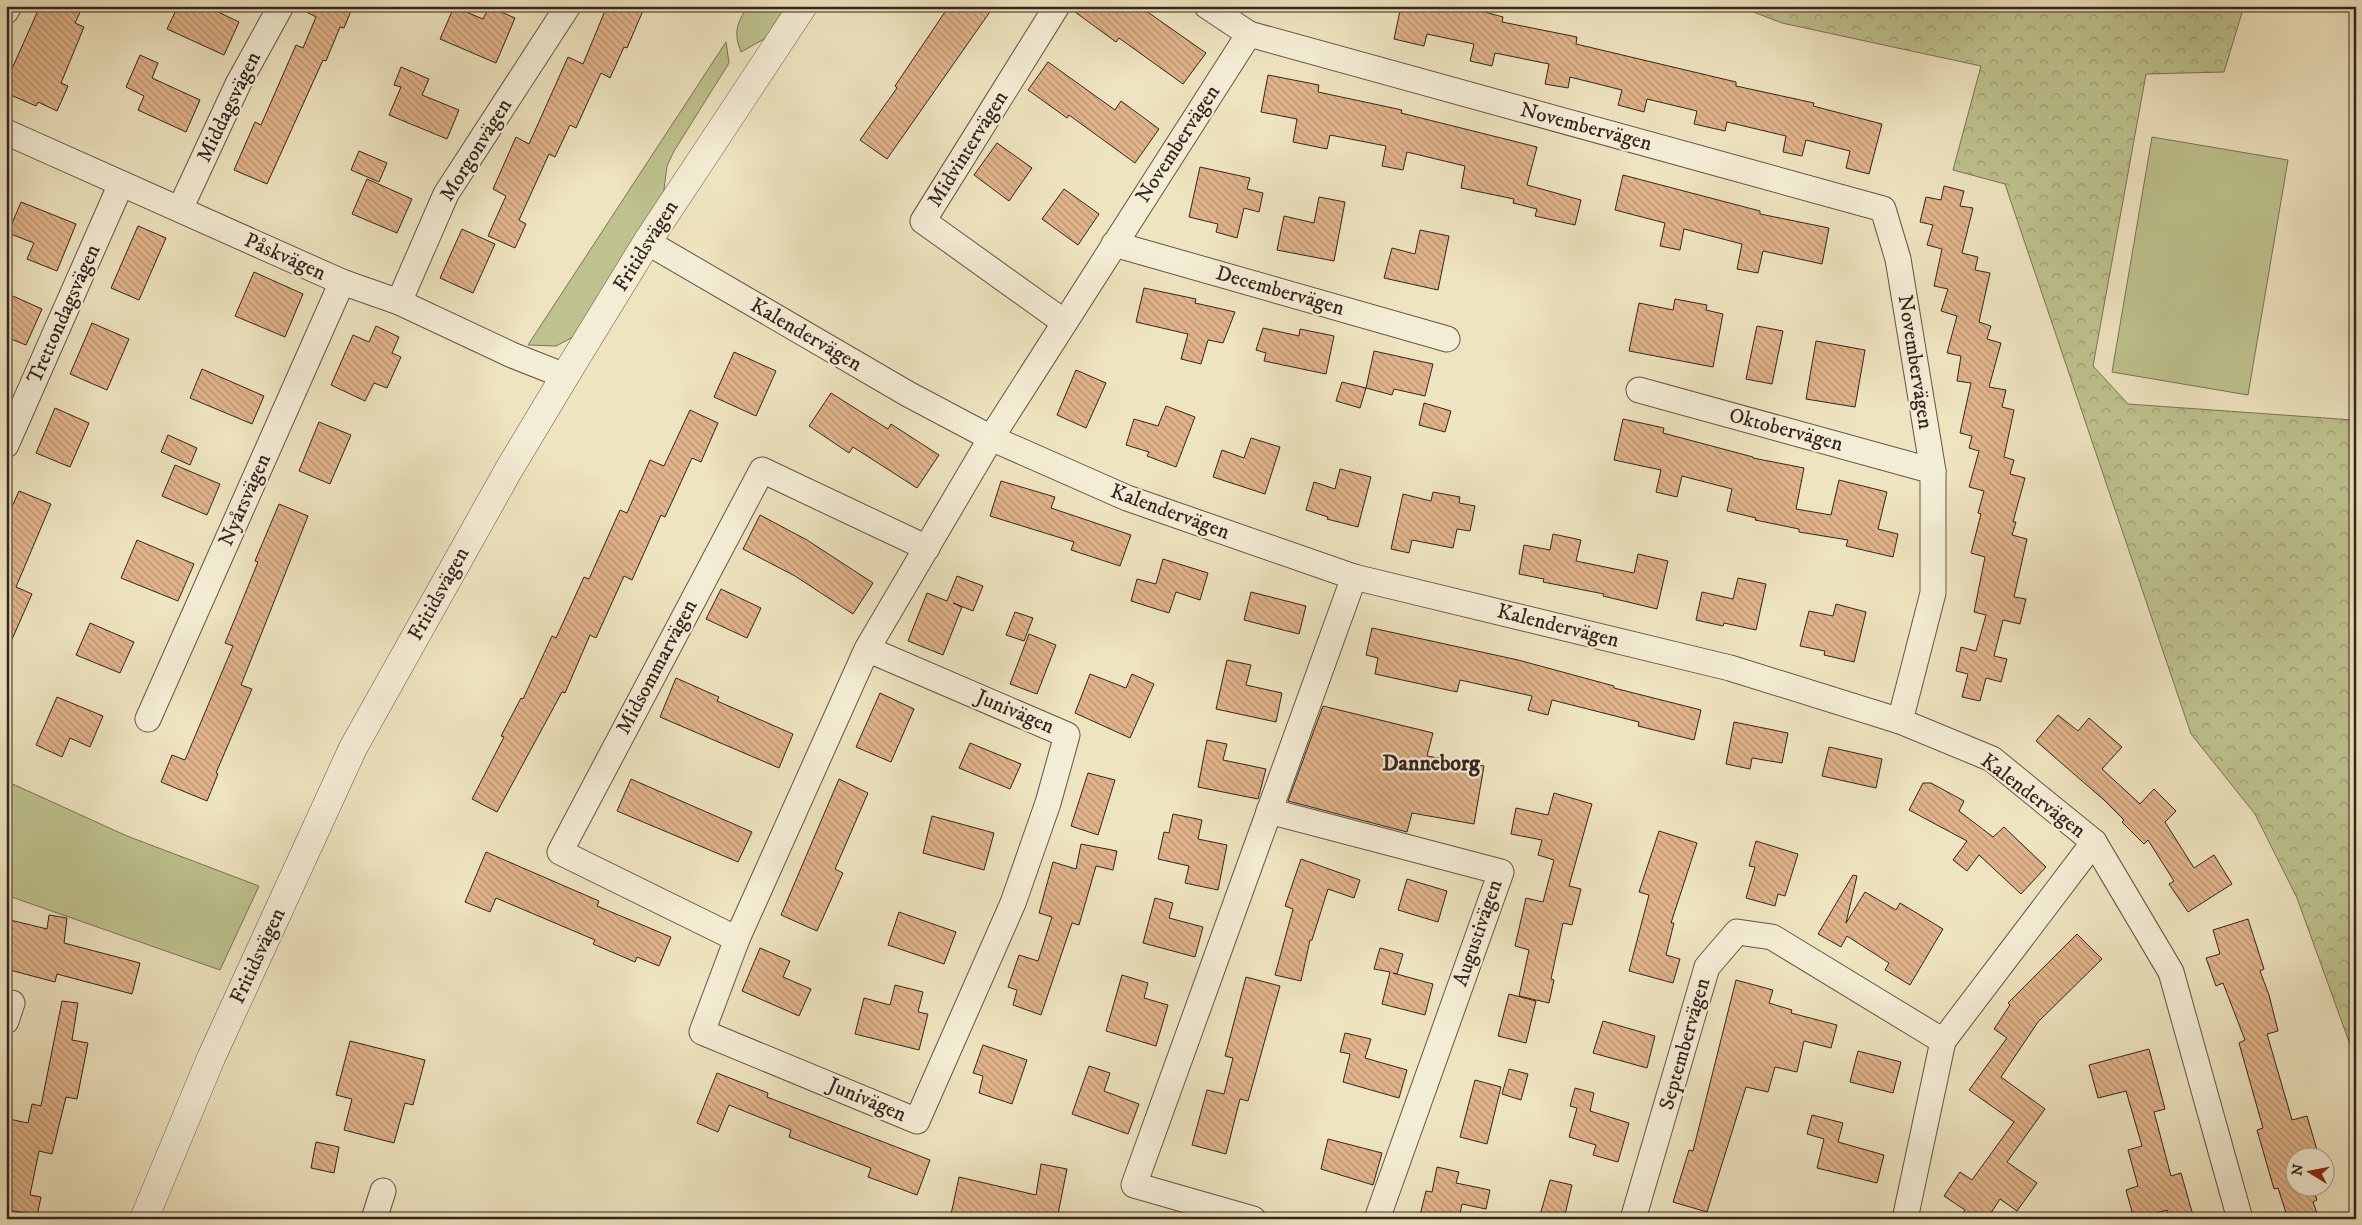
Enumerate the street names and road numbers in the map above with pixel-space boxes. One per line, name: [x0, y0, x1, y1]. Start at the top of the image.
street label: Middagsvägen: [191, 47, 267, 167]
street label: Novembervägen: [1130, 80, 1226, 208]
street label: Midvintervägen: [922, 86, 1014, 212]
street label: Morgonvägen: [434, 94, 518, 206]
street label: Novembervägen: [1517, 97, 1655, 157]
street label: Fritidsvägen: [608, 196, 684, 296]
street label: Påskvägen: [240, 228, 330, 286]
street label: Trettondagsvägen: [22, 240, 106, 388]
street label: Decembervägen: [1213, 260, 1347, 322]
street label: Kalendervägen: [745, 293, 867, 377]
street label: Novembervägen: [1892, 293, 1938, 431]
street label: Oktobervägen: [1726, 402, 1846, 458]
street label: Nyårsvägen: [213, 450, 277, 550]
street label: Kalendervägen: [1107, 478, 1233, 546]
street label: Fritidsvägen: [403, 543, 475, 645]
street label: Midsommarvägen: [611, 595, 703, 739]
street label: Kalendervägen: [1494, 598, 1622, 654]
street label: Junivägen: [970, 683, 1058, 740]
street label: Kalendervägen: [1975, 748, 2091, 844]
street label: Augustivägen: [1448, 876, 1508, 990]
street label: Fritidsvägen: [225, 904, 291, 1008]
street label: Septembervägen: [1654, 975, 1716, 1113]
street label: Junivägen: [822, 1071, 910, 1128]

